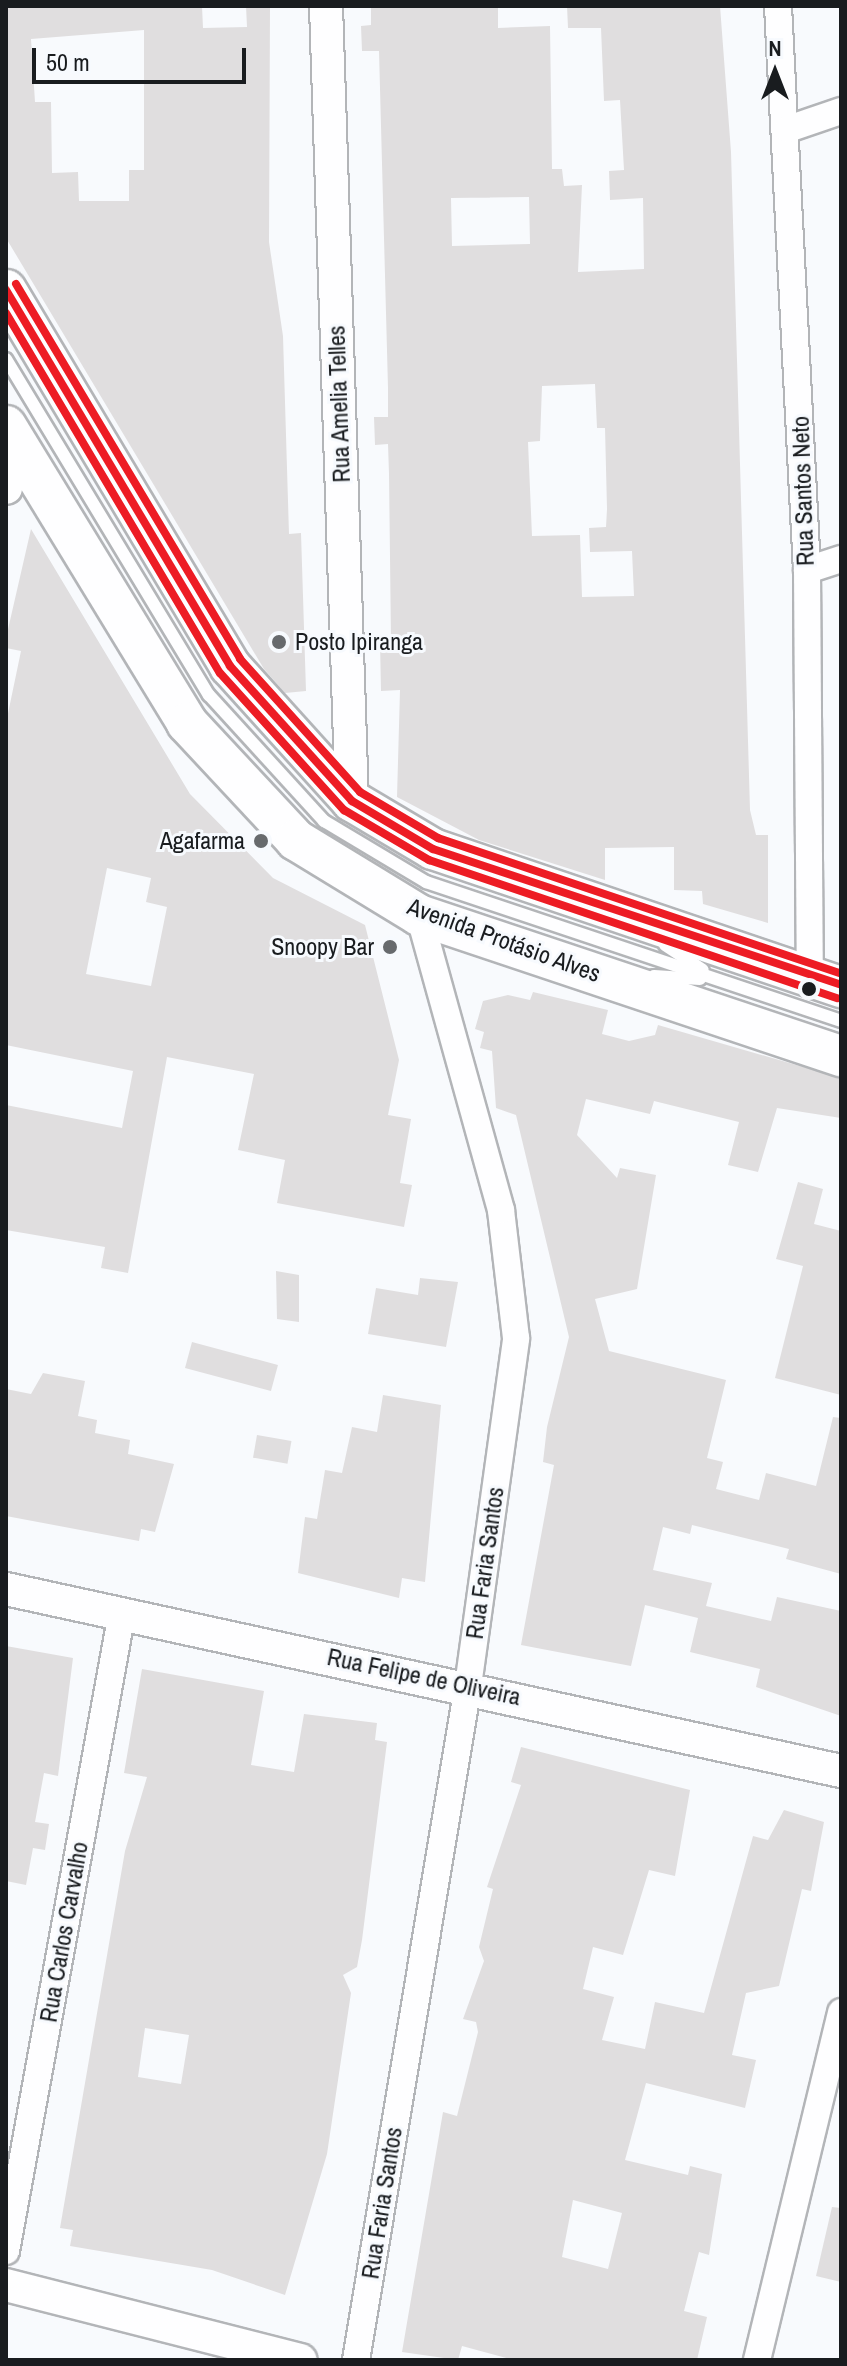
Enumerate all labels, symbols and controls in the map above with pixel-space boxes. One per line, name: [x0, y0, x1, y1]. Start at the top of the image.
scale bar: [36, 32, 250, 82]
north arrow: [735, 32, 815, 112]
text: N: [768, 33, 782, 63]
text: 50 m: [46, 46, 90, 78]
street label: Rua Amelia Telles: [322, 324, 356, 484]
street label: Rua Santos Neto: [786, 416, 820, 566]
place label: Posto Ipiranga: [295, 628, 423, 656]
marker: Posto Ipiranga: [270, 633, 288, 651]
place label: Agafarma: [160, 827, 245, 855]
marker: Agafarma: [252, 832, 270, 850]
street label: Avenida Protásio Alves: [403, 892, 605, 988]
place label: Snoopy Bar: [271, 933, 374, 961]
marker: Snoopy Bar: [381, 938, 399, 956]
unlabelled marker: [801, 981, 817, 997]
street label: Rua Faria Santos: [460, 1485, 510, 1641]
street label: Rua Felipe de Oliveira: [325, 1642, 523, 1712]
street label: Rua Carlos Carvalho: [34, 1840, 94, 2024]
street label: Rua Faria Santos: [356, 2125, 408, 2281]

